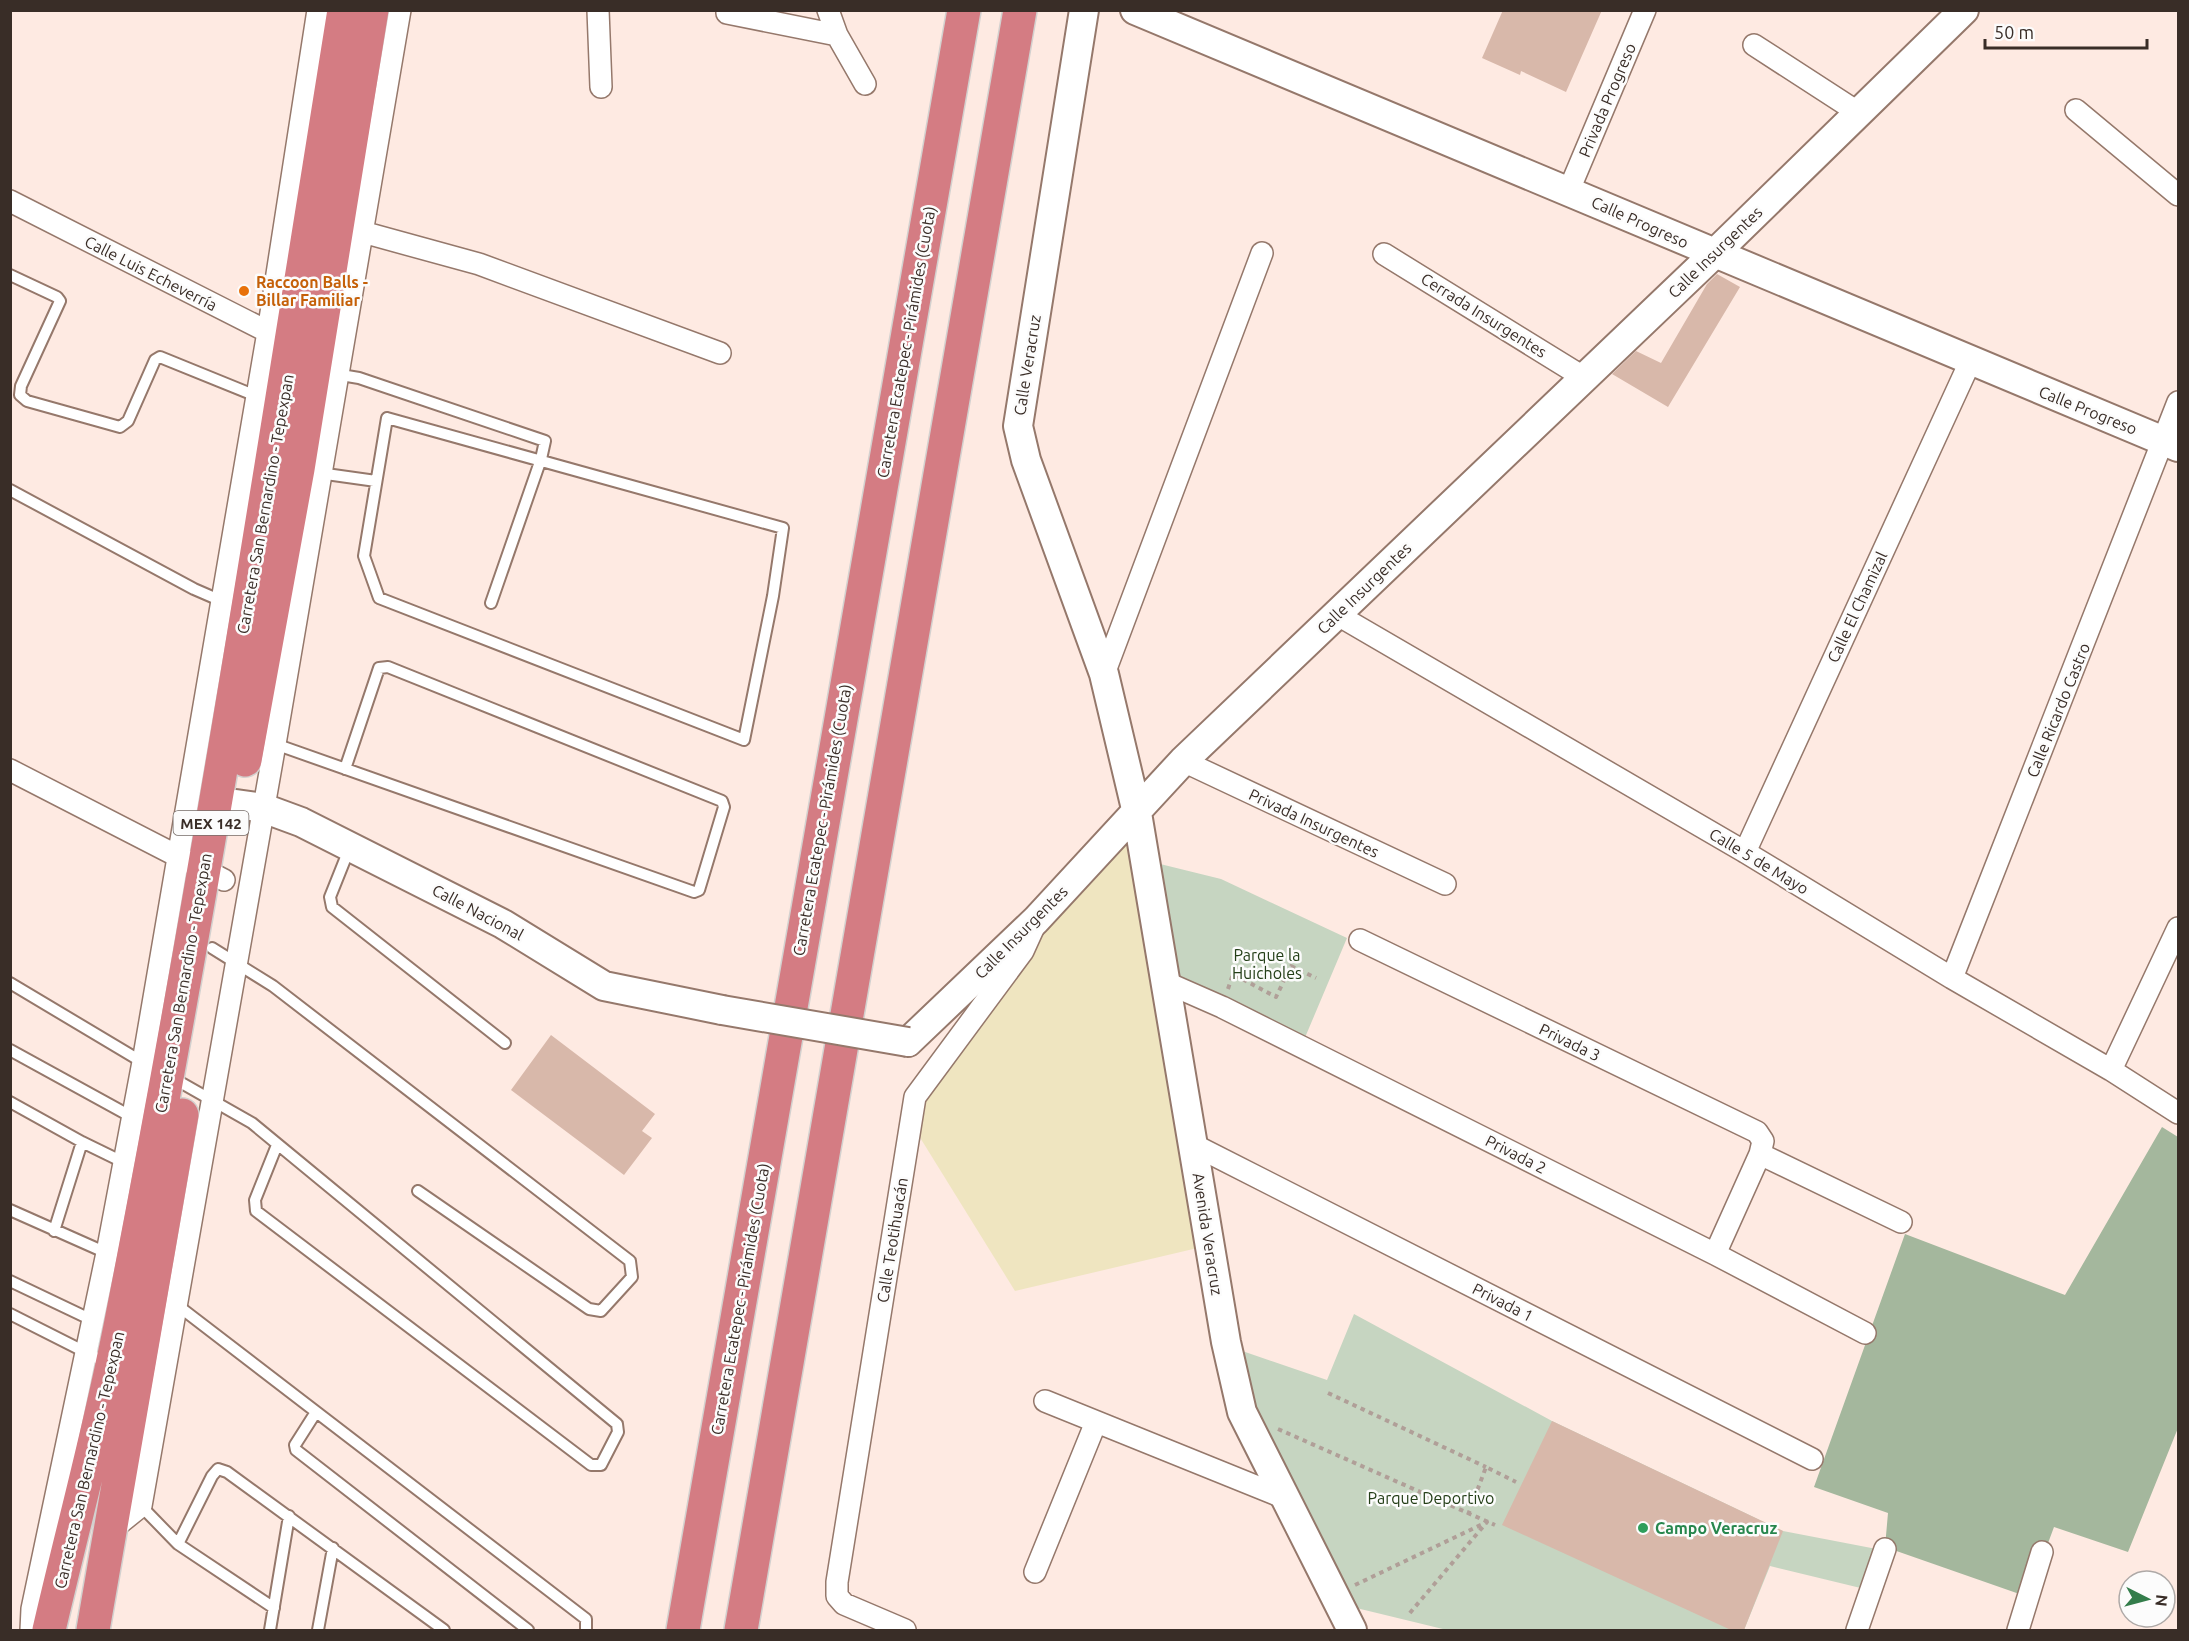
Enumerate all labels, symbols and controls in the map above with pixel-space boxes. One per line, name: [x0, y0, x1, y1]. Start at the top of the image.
scale bar: [1985, 12, 2147, 50]
text: 50 m: [1994, 22, 2034, 42]
street label: Privada Progreso: [1575, 40, 1639, 160]
street label: Calle Progreso: [1589, 193, 1691, 251]
street label: Calle Insurgentes: [1664, 203, 1766, 301]
street label: Carretera Ecatepec - Pirámides (Cuota): [873, 205, 940, 479]
street label: Calle Luis Echeverría: [82, 232, 220, 314]
street label: Cerrada Insurgentes: [1418, 269, 1550, 361]
place label: Raccoon Balls - Billar Familiar: [256, 273, 368, 309]
marker: Raccoon Balls - Billar Familiar: [237, 284, 251, 298]
street label: Calle Veracruz: [1010, 313, 1044, 417]
street label: Carretera San Bernardino - Tepexpan: [233, 373, 297, 635]
street label: Calle Progreso: [2036, 382, 2140, 438]
street label: Calle Insurgentes: [1313, 539, 1415, 637]
street label: Calle El Chamizal: [1823, 549, 1891, 665]
street label: Calle Ricardo Castro: [2023, 640, 2093, 780]
street label: Carretera Ecatepec - Pirámides (Cuota): [789, 683, 856, 957]
street label: Privada Insurgentes: [1246, 785, 1382, 861]
road number: MEX 142: [174, 811, 248, 835]
street label: Calle 5 de Mayo: [1706, 824, 1812, 898]
street label: Carretera San Bernardino - Tepexpan: [151, 852, 215, 1114]
street label: Calle Nacional: [429, 880, 527, 944]
street label: Calle Insurgentes: [971, 882, 1071, 982]
park label: Parque la Huicholes: [1232, 946, 1302, 982]
street label: Privada 3: [1536, 1019, 1604, 1065]
street label: Privada 2: [1483, 1131, 1549, 1177]
street label: Carretera Ecatepec - Pirámides (Cuota): [707, 1162, 774, 1436]
street label: Avenida Veracruz: [1189, 1171, 1227, 1297]
street label: Calle Teotihuacán: [873, 1176, 911, 1304]
street label: Privada 1: [1470, 1279, 1536, 1325]
street label: Carretera San Bernardino - Tepexpan: [51, 1330, 127, 1590]
park label: Parque Deportivo: [1368, 1489, 1494, 1507]
place label: Campo Veracruz: [1655, 1519, 1777, 1537]
marker: Campo Veracruz: [1636, 1521, 1650, 1535]
north arrow: [2117, 1569, 2177, 1629]
text: N: [2152, 1594, 2171, 1607]

